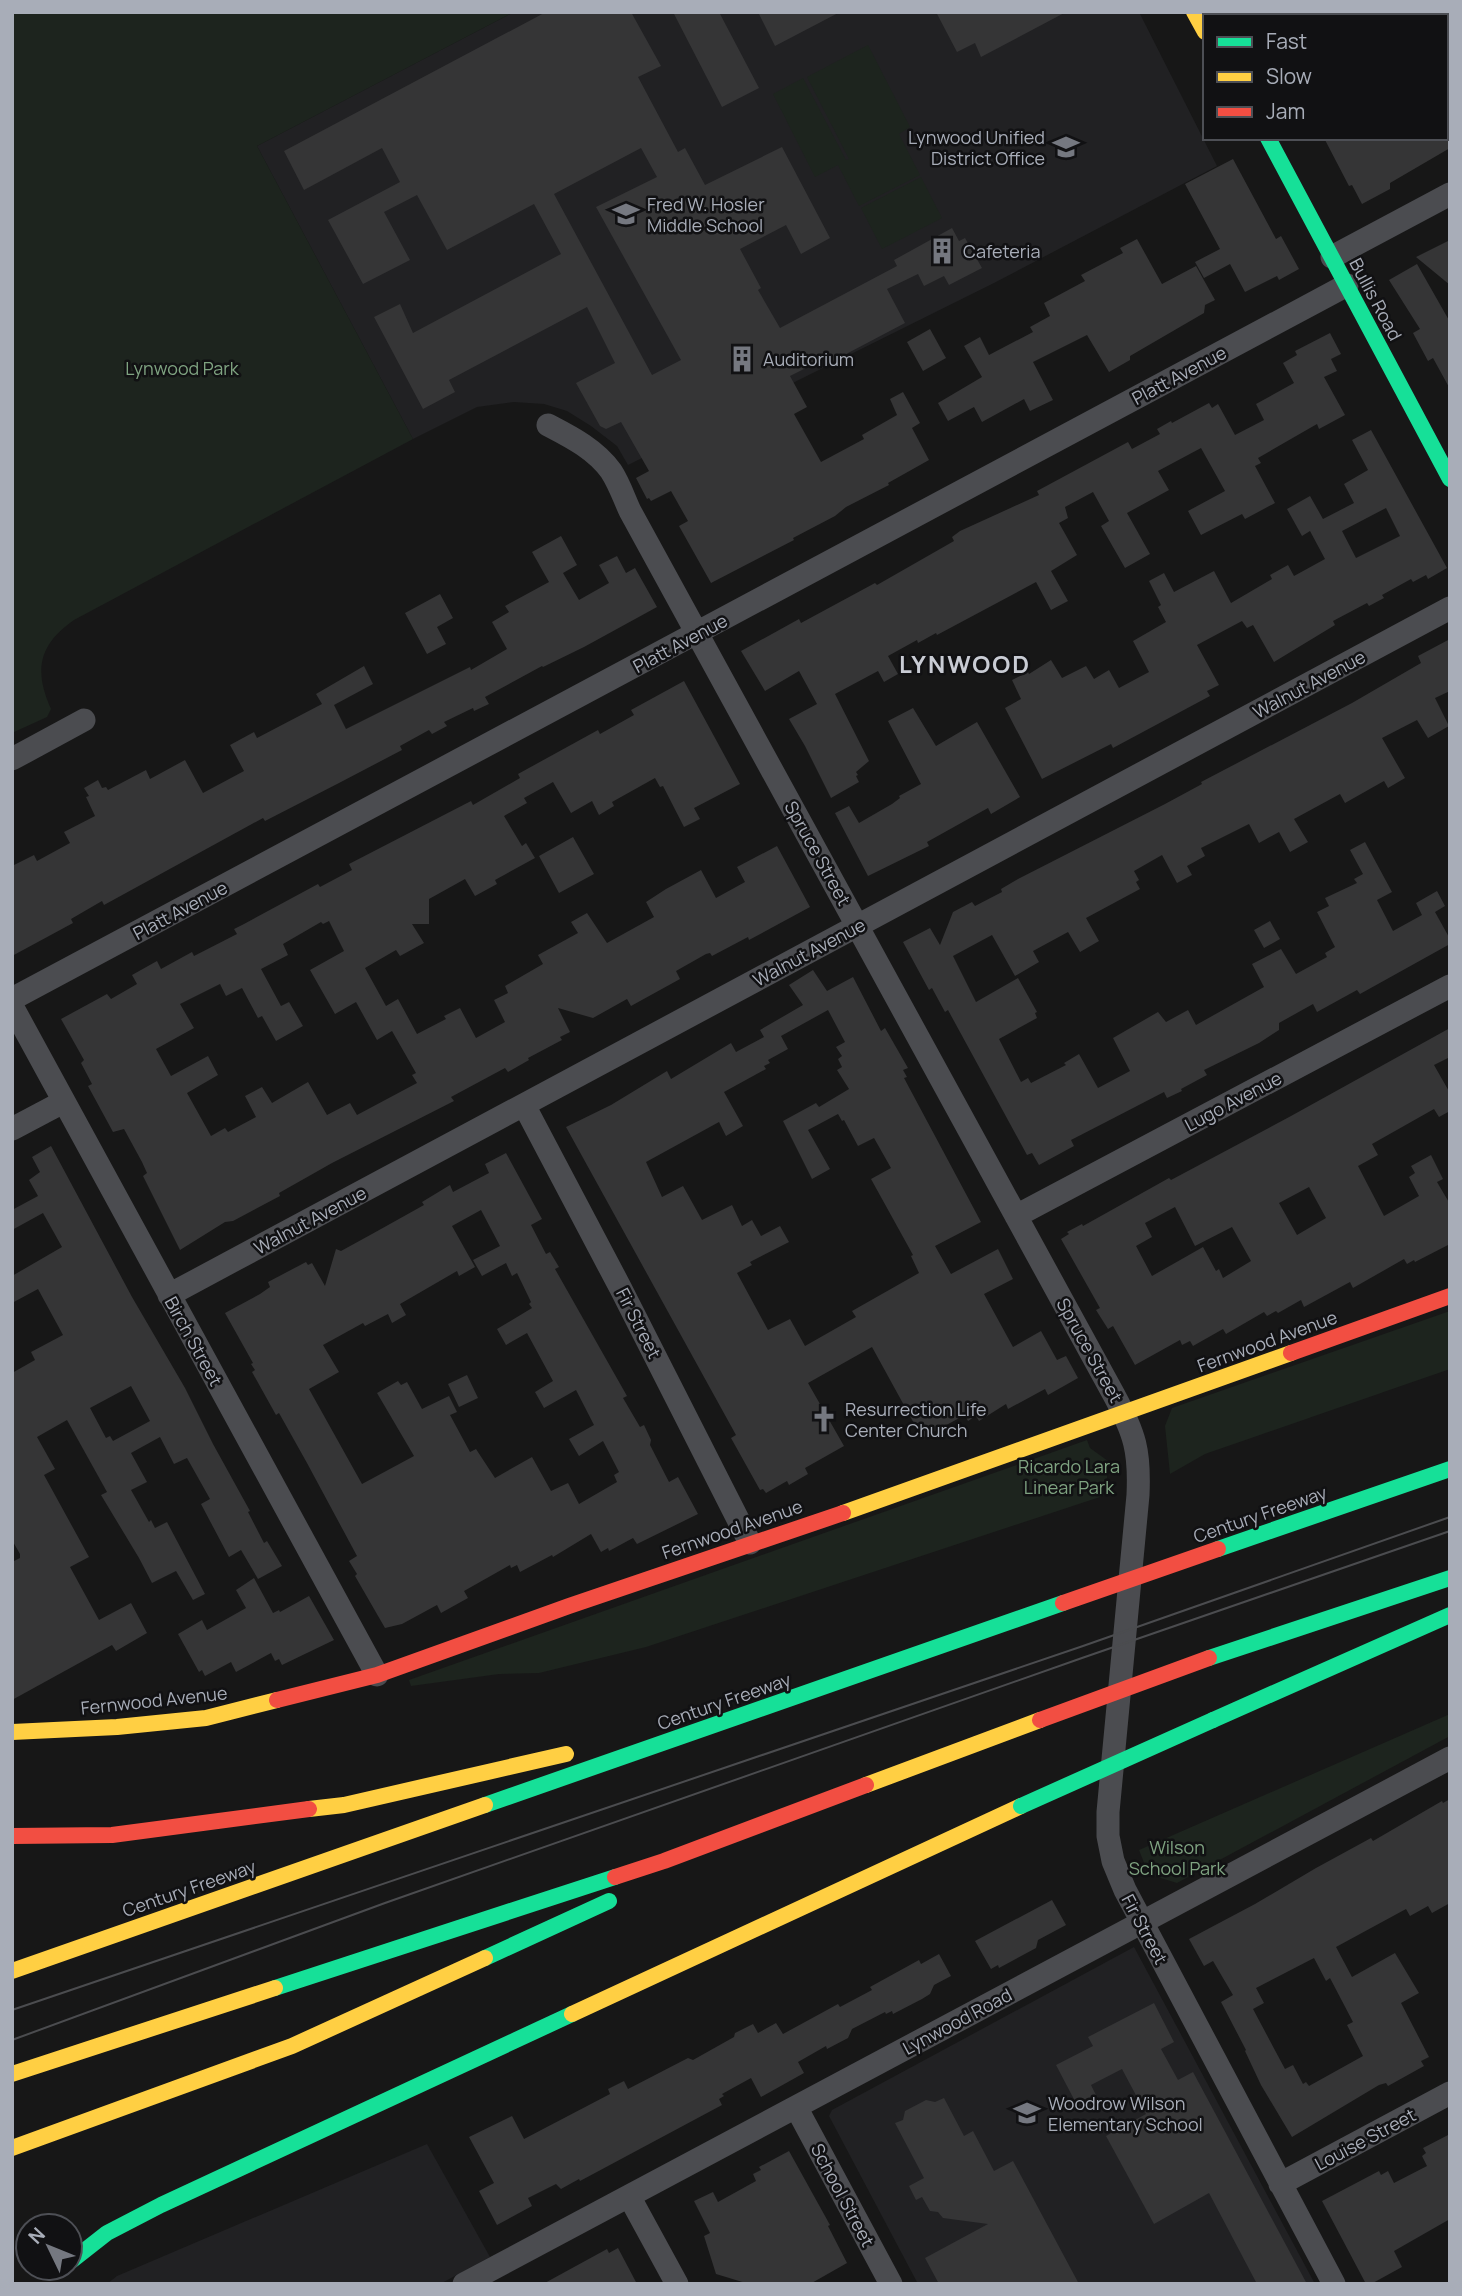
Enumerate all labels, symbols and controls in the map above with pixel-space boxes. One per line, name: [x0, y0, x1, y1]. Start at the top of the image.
legend: [1203, 14, 1448, 140]
text: Fast: [1266, 27, 1307, 55]
text: Slow: [1266, 62, 1312, 90]
text: Jam: [1266, 97, 1305, 125]
place label: Lynwood Unified District Office: [908, 125, 1045, 170]
school or university icon: Lynwood Unified District Office: [1051, 132, 1081, 162]
place label: Fred W. Hosler Middle School: [647, 192, 765, 237]
school or university icon: Fred W. Hosler Middle School: [611, 199, 641, 229]
building icon: Cafeteria: [927, 236, 957, 266]
place label: Cafeteria: [963, 239, 1040, 263]
street label: Bullis Road: [1344, 254, 1408, 344]
street label: Platt Avenue: [1128, 340, 1230, 410]
building icon: Auditorium: [727, 344, 757, 374]
place label: Auditorium: [763, 347, 854, 371]
park label: Lynwood Park: [125, 356, 240, 380]
street label: Platt Avenue: [629, 608, 731, 678]
street label: Walnut Avenue: [1249, 644, 1369, 724]
district label: LYNWOOD: [899, 647, 1031, 680]
street label: Spruce Street: [779, 797, 857, 909]
street label: Platt Avenue: [129, 875, 231, 945]
street label: Walnut Avenue: [749, 912, 869, 992]
street label: Lugo Avenue: [1180, 1065, 1286, 1137]
street label: Walnut Avenue: [250, 1180, 370, 1260]
street label: Fir Street: [611, 1284, 667, 1362]
street label: Birch Street: [160, 1292, 228, 1390]
street label: Spruce Street: [1051, 1294, 1129, 1406]
street label: Fernwood Avenue: [1194, 1305, 1340, 1377]
place label: Resurrection Life Center Church: [845, 1397, 987, 1442]
church icon: Resurrection Life Center Church: [809, 1404, 839, 1434]
park label: Ricardo Lara Linear Park: [1018, 1454, 1120, 1499]
street label: Century Freeway: [1190, 1480, 1330, 1548]
street label: Fernwood Avenue: [659, 1494, 805, 1564]
street label: Century Freeway: [654, 1667, 794, 1735]
street label: Fernwood Avenue: [80, 1680, 228, 1720]
park label: Wilson School Park: [1129, 1835, 1226, 1880]
street label: Century Freeway: [119, 1854, 259, 1922]
street label: Fir Street: [1117, 1890, 1173, 1968]
street label: Lynwood Road: [898, 1982, 1016, 2060]
place label: Woodrow Wilson Elementary School: [1048, 2091, 1203, 2136]
school or university icon: Woodrow Wilson Elementary School: [1012, 2098, 1042, 2128]
street label: Louise Street: [1310, 2102, 1420, 2176]
street label: School Street: [806, 2139, 880, 2251]
north arrow: [14, 2212, 84, 2282]
text: N: [22, 2222, 51, 2249]

